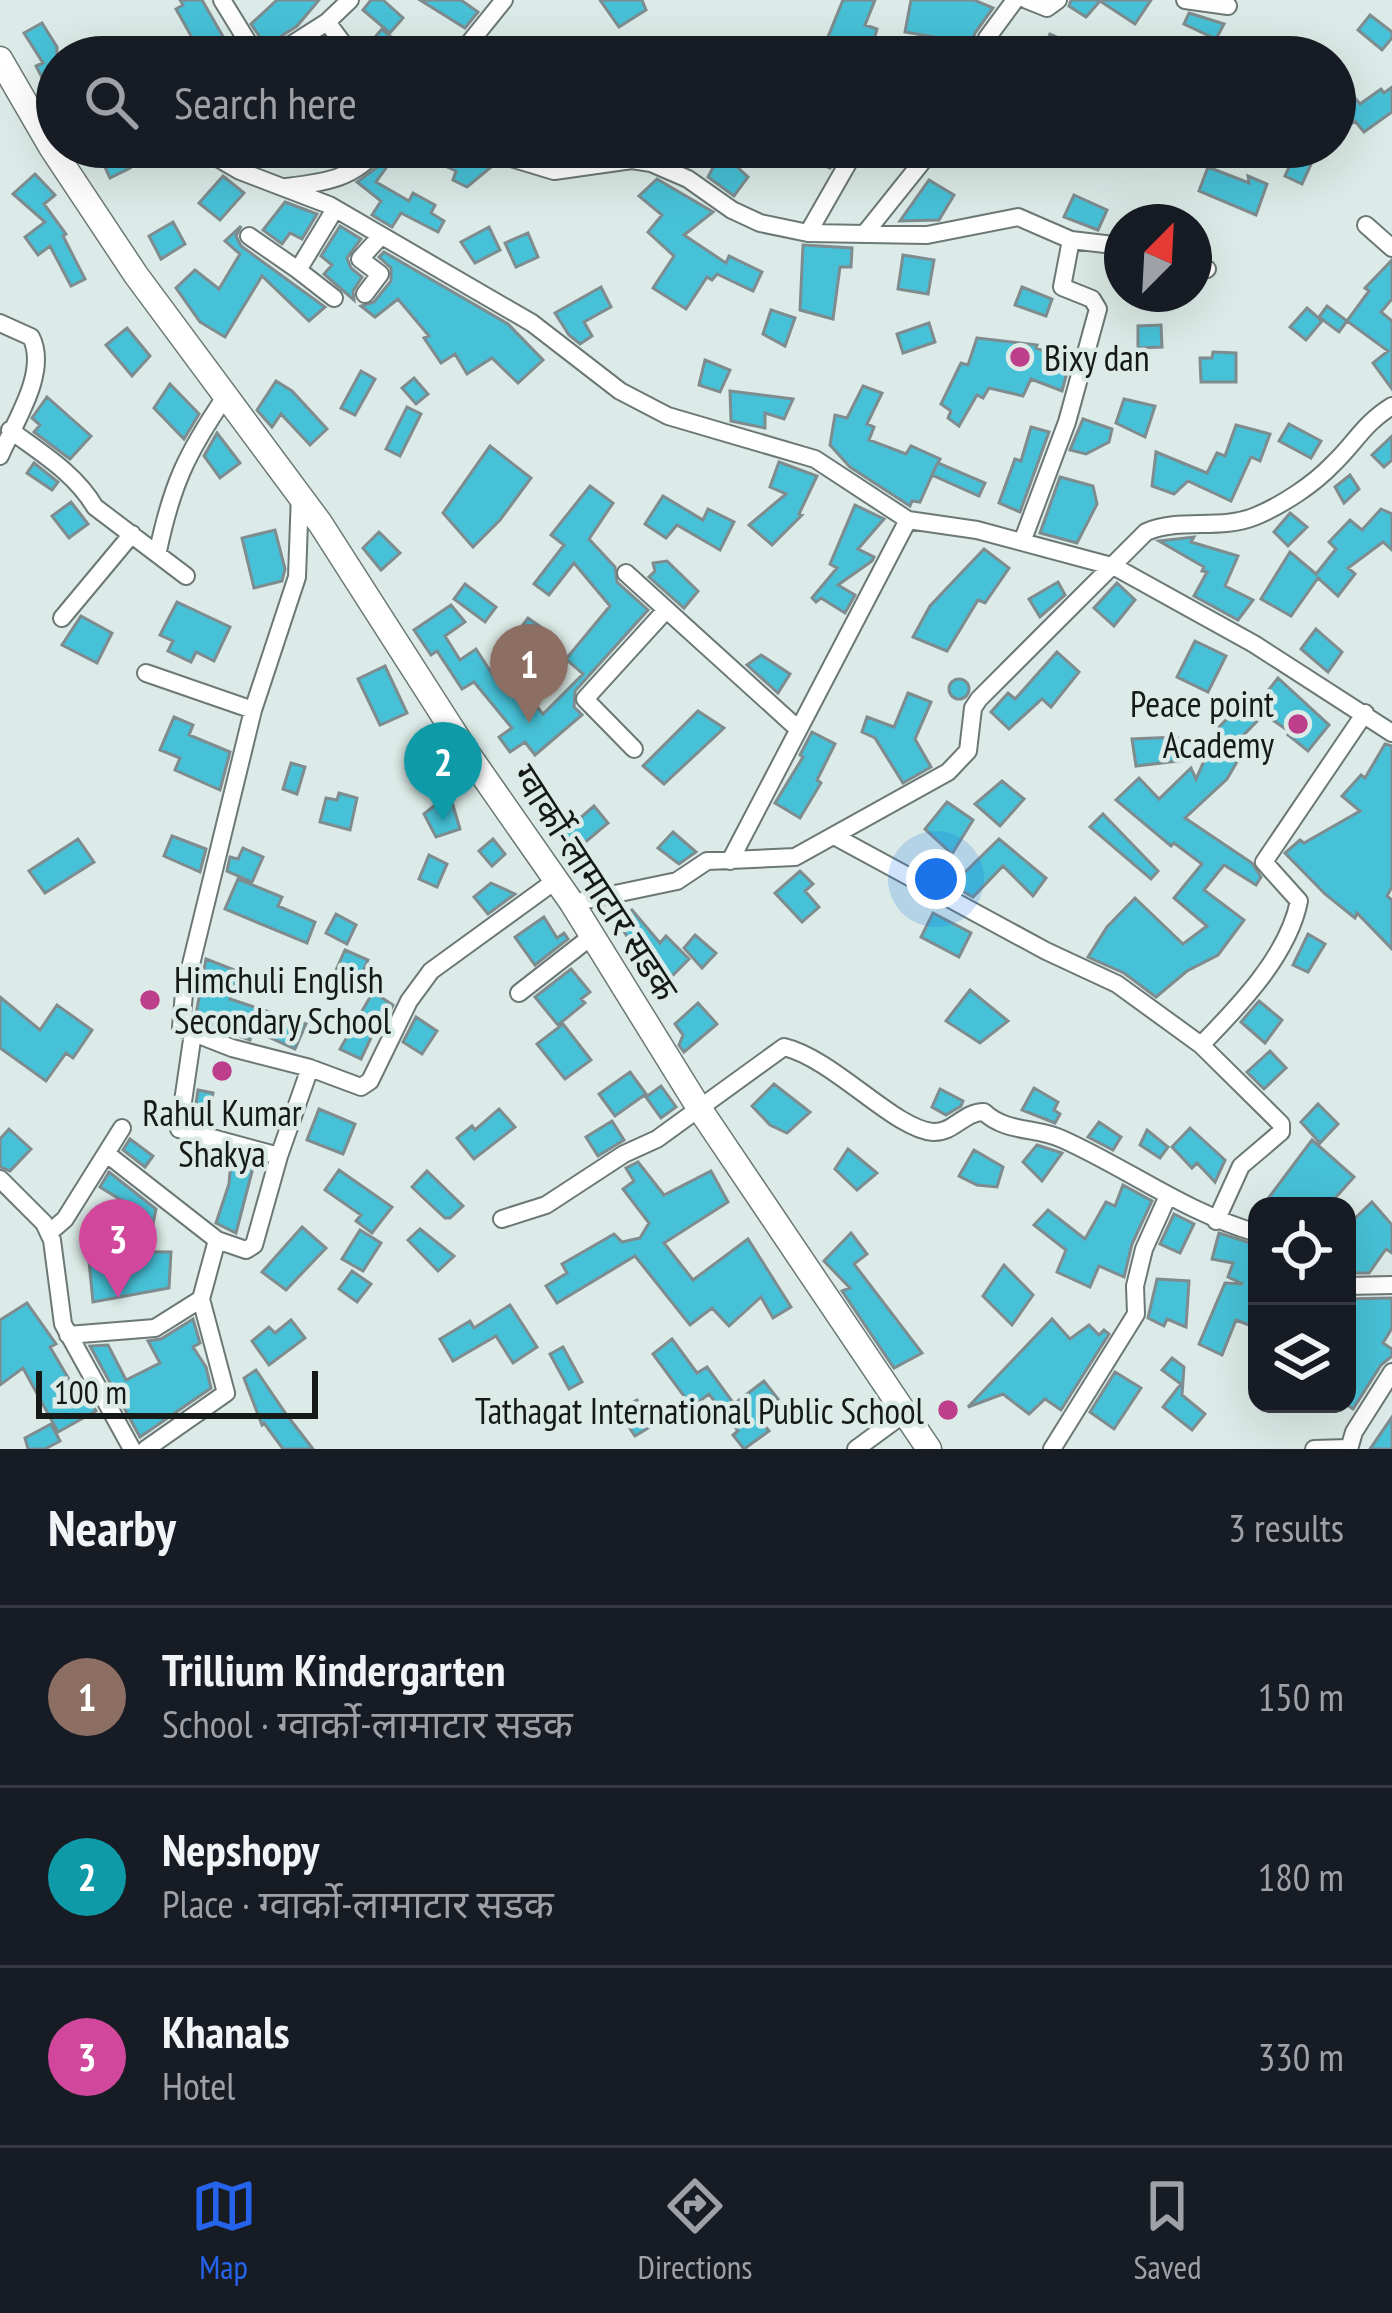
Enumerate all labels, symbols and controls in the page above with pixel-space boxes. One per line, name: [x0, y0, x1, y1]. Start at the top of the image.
search box: [36, 36, 1356, 168]
icon: search: [78, 69, 144, 135]
text: Search here: [174, 73, 357, 131]
north arrow: [1104, 204, 1212, 312]
place label: Bixy dan: [1044, 334, 1150, 381]
marker: Bixy dan: [1007, 344, 1033, 370]
pin: 1: [490, 624, 568, 723]
place label: Peace point Academy: [1130, 680, 1274, 768]
marker: Peace point Academy: [1285, 711, 1311, 737]
pin: 2: [404, 722, 482, 821]
street label: ग्वार्को-लामाटार सडक: [502, 755, 691, 1010]
your location: [906, 849, 966, 909]
place label: Himchuli English Secondary School: [174, 956, 392, 1044]
marker: Himchuli English Secondary School: [137, 987, 163, 1013]
marker: Rahul Kumar Shakya: [209, 1058, 235, 1084]
place label: Rahul Kumar Shakya: [142, 1089, 302, 1177]
map controls: [1248, 1197, 1356, 1413]
button: locate: [1248, 1197, 1356, 1305]
pin: 3: [79, 1199, 157, 1298]
button: layers: [1248, 1305, 1356, 1413]
scale bar: [36, 1365, 318, 1418]
text: 100 m: [54, 1370, 127, 1413]
place label: Tathagat International Public School: [475, 1387, 925, 1434]
marker: Tathagat International Public School: [935, 1397, 961, 1423]
text: Nearby: [48, 1494, 176, 1560]
text: 3 results: [1228, 1502, 1344, 1553]
text: Trillium Kindergarten: [162, 1640, 505, 1698]
text: 1: [78, 1671, 96, 1722]
text: 150 m: [1258, 1671, 1344, 1722]
text: School · ग्वार्को-लामाटार सडक: [162, 1698, 573, 1749]
text: Nepshopy: [162, 1820, 319, 1878]
text: 2: [78, 1851, 96, 1902]
text: 180 m: [1258, 1851, 1344, 1902]
text: Place · ग्वार्को-लामाटार सडक: [162, 1878, 554, 1929]
text: Khanals: [162, 2002, 290, 2060]
text: 3: [78, 2031, 96, 2082]
text: 330 m: [1258, 2031, 1344, 2082]
text: Hotel: [162, 2060, 235, 2111]
tab: Map: [191, 2173, 257, 2288]
tab: Directions: [638, 2173, 752, 2288]
tab: Saved: [1133, 2173, 1201, 2288]

